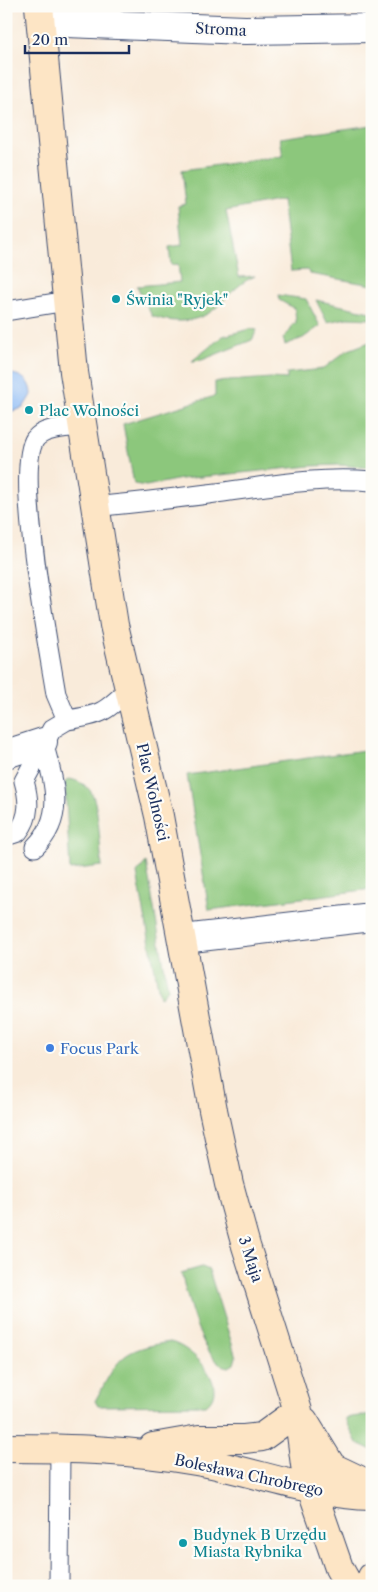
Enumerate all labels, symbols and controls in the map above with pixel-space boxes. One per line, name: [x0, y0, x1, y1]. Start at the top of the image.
street label: Stroma: [195, 18, 247, 40]
scale bar: [25, 22, 129, 54]
text: 20 m: [32, 30, 68, 49]
place label: Świnia "Ryjek": [126, 290, 228, 309]
marker: Świnia "Ryjek": [110, 293, 122, 305]
place label: Plac Wolności: [39, 401, 139, 420]
marker: Plac Wolności: [23, 404, 35, 416]
street label: Plac Wolności: [133, 741, 174, 843]
place label: Focus Park: [60, 1039, 140, 1058]
marker: Focus Park: [44, 1042, 56, 1054]
street label: 3 Maja: [235, 1234, 267, 1285]
street label: Bolesława Chrobrego: [173, 1450, 325, 1500]
place label: Budynek B Urzędu Miasta Rybnika: [193, 1525, 327, 1561]
marker: Budynek B Urzędu Miasta Rybnika: [177, 1537, 189, 1549]

